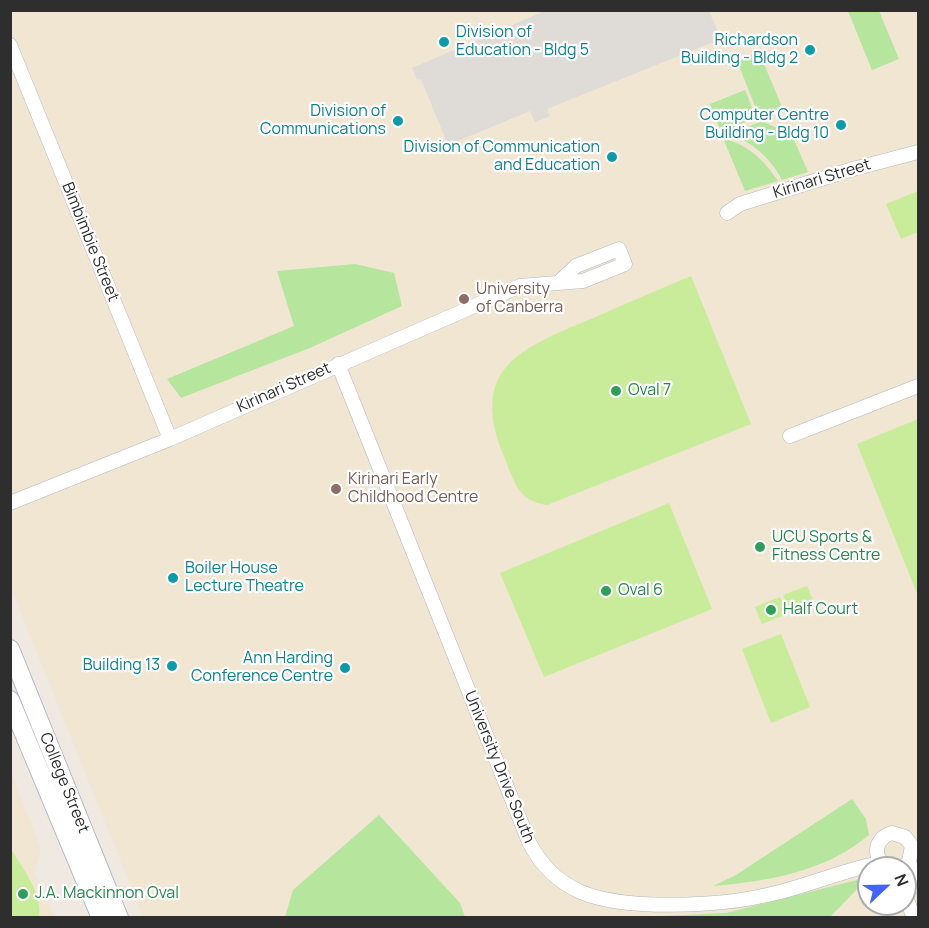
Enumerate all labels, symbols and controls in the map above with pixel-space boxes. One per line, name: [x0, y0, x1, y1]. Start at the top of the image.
place label: Division of Education - Bldg 5: [456, 23, 589, 61]
place label: Richardson Building - Bldg 2: [681, 31, 798, 69]
marker: Division of Education - Bldg 5: [437, 35, 451, 49]
marker: Richardson Building - Bldg 2: [803, 43, 817, 57]
place label: Division of Communications: [260, 102, 386, 140]
place label: Computer Centre Building - Bldg 10: [700, 106, 829, 144]
marker: Division of Communications: [391, 114, 405, 128]
marker: Computer Centre Building - Bldg 10: [834, 118, 848, 132]
place label: Division of Communication and Education: [403, 138, 600, 176]
marker: Division of Communication and Education: [605, 150, 619, 164]
street label: Kirinari Street: [771, 155, 873, 203]
street label: Bimbimbie Street: [57, 180, 123, 304]
place label: University of Canberra: [476, 280, 563, 318]
marker: University of Canberra: [457, 292, 471, 306]
street label: Kirinari Street: [234, 359, 334, 417]
place label: Oval 7: [628, 381, 671, 401]
marker: Oval 7: [609, 384, 623, 398]
place label: Kirinari Early Childhood Centre: [348, 470, 478, 508]
marker: Kirinari Early Childhood Centre: [329, 482, 343, 496]
place label: UCU Sports & Fitness Centre: [772, 528, 880, 566]
marker: UCU Sports & Fitness Centre: [753, 540, 767, 554]
place label: Boiler House Lecture Theatre: [185, 559, 304, 597]
marker: Boiler House Lecture Theatre: [166, 571, 180, 585]
place label: Oval 6: [618, 581, 663, 601]
marker: Oval 6: [599, 584, 613, 598]
place label: Half Court: [783, 600, 858, 620]
marker: Half Court: [764, 603, 778, 617]
place label: Ann Harding Conference Centre: [191, 649, 333, 687]
place label: Building 13: [83, 656, 160, 676]
marker: Building 13: [165, 659, 179, 673]
marker: Ann Harding Conference Centre: [338, 661, 352, 675]
street label: University Drive South: [460, 688, 538, 846]
street label: College Street: [35, 730, 93, 836]
north arrow: [857, 856, 917, 916]
text: N: [889, 871, 914, 889]
place label: J.A. Mackinnon Oval: [35, 884, 179, 904]
marker: J.A. Mackinnon Oval: [16, 887, 30, 901]

